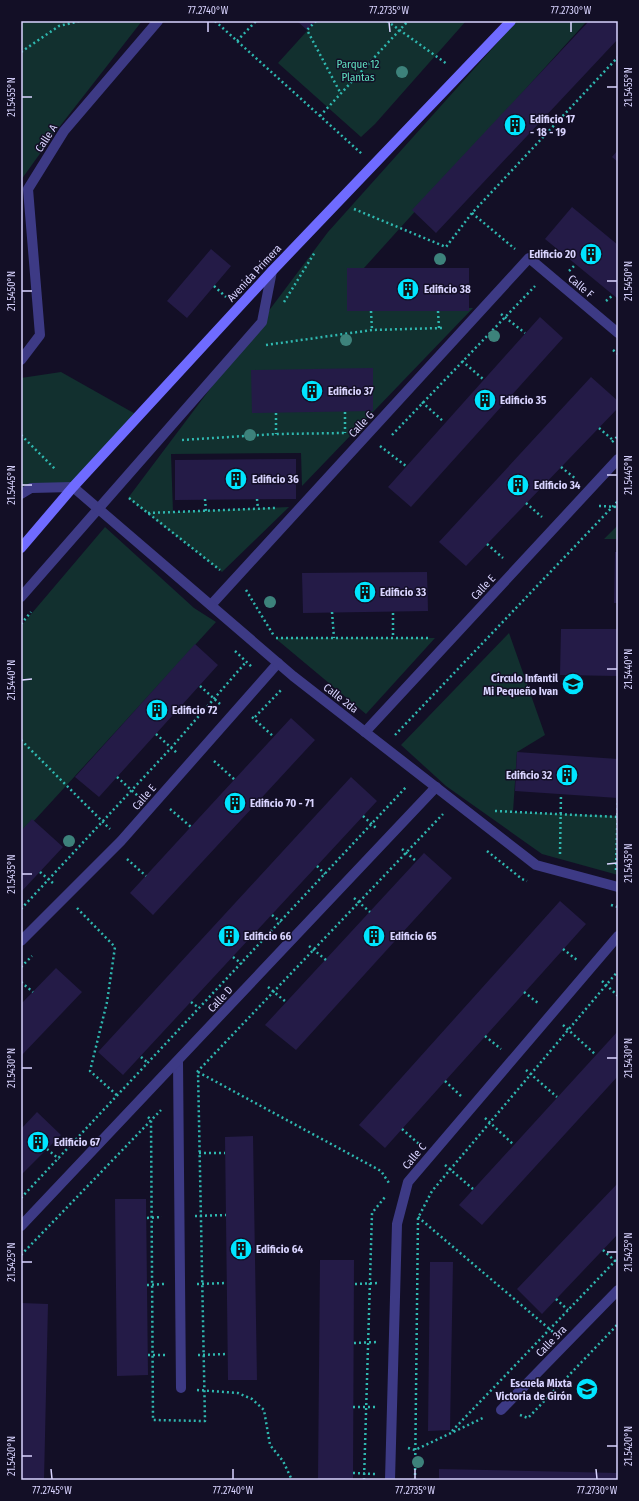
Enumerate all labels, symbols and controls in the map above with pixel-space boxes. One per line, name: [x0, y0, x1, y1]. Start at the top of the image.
text: 77.2740°W: [188, 5, 229, 17]
text: 77.2735°W: [369, 5, 409, 17]
text: 77.2730°W: [551, 5, 592, 17]
park label: Parque 12 Plantas: [337, 58, 380, 84]
text: 21.5455°N: [623, 67, 635, 107]
text: 21.5455°N: [6, 77, 18, 117]
building icon: Edificio 17 - 18 - 19: [502, 112, 528, 138]
place label: Edificio 17 - 18 - 19: [530, 113, 575, 139]
street label: Calle A: [33, 122, 60, 155]
building icon: Edificio 20: [578, 241, 604, 267]
street label: Avenida Primera: [225, 242, 284, 305]
place label: Edificio 20: [529, 248, 576, 261]
text: 21.5450°N: [623, 261, 635, 301]
text: 21.5450°N: [6, 271, 18, 311]
street label: Calle F: [565, 272, 596, 301]
building icon: Edificio 38: [395, 276, 421, 302]
place label: Edificio 38: [424, 283, 471, 296]
building icon: Edificio 37: [299, 378, 325, 404]
place label: Edificio 37: [328, 385, 374, 398]
building icon: Edificio 35: [472, 387, 498, 413]
place label: Edificio 35: [500, 394, 547, 407]
street label: Calle G: [346, 409, 377, 440]
text: 21.5445°N: [623, 455, 635, 495]
text: 21.5445°N: [6, 465, 18, 505]
building icon: Edificio 36: [223, 466, 249, 492]
building icon: Edificio 34: [505, 472, 531, 498]
place label: Edificio 36: [252, 473, 299, 486]
place label: Edificio 34: [534, 479, 581, 492]
street label: Calle E: [468, 572, 498, 603]
building icon: Edificio 33: [352, 579, 378, 605]
place label: Edificio 33: [380, 586, 426, 599]
text: 21.5440°N: [623, 649, 635, 689]
text: 21.5440°N: [6, 660, 18, 700]
school or university icon: Círculo Infantil Mi Pequeño Ivan: [560, 671, 586, 697]
place label: Círculo Infantil Mi Pequeño Ivan: [483, 672, 559, 698]
street label: Calle 2da: [321, 681, 361, 716]
building icon: Edificio 72: [144, 697, 170, 723]
place label: Edificio 72: [172, 704, 217, 717]
building icon: Edificio 32: [554, 762, 580, 788]
place label: Edificio 32: [506, 769, 552, 782]
street label: Calle E: [130, 782, 159, 813]
building icon: Edificio 70 - 71: [222, 790, 248, 816]
place label: Edificio 70 - 71: [250, 797, 314, 810]
text: 21.5435°N: [623, 843, 635, 883]
text: 21.5435°N: [6, 854, 18, 894]
building icon: Edificio 66: [216, 923, 242, 949]
building icon: Edificio 65: [361, 923, 387, 949]
place label: Edificio 66: [244, 930, 291, 943]
place label: Edificio 65: [390, 930, 437, 943]
street label: Calle D: [205, 984, 236, 1015]
text: 21.5430°N: [623, 1038, 635, 1078]
text: 21.5430°N: [6, 1048, 18, 1088]
building icon: Edificio 67: [25, 1129, 51, 1155]
place label: Edificio 67: [54, 1136, 100, 1149]
street label: Calle C: [400, 1140, 429, 1172]
text: 21.5425°N: [623, 1232, 635, 1272]
building icon: Edificio 64: [228, 1236, 254, 1262]
text: 21.5425°N: [6, 1242, 18, 1282]
place label: Edificio 64: [256, 1243, 303, 1256]
street label: Calle 3ra: [533, 1323, 569, 1360]
school or university icon: Escuela Mixta Victoria de Girón: [574, 1376, 600, 1402]
place label: Escuela Mixta Victoria de Girón: [495, 1377, 573, 1403]
text: 21.5420°N: [623, 1426, 635, 1466]
text: 21.5420°N: [6, 1436, 18, 1476]
text: 77.2745°W: [32, 1485, 72, 1497]
text: 77.2740°W: [213, 1485, 254, 1497]
text: 77.2735°W: [395, 1485, 435, 1497]
text: 77.2730°W: [577, 1485, 618, 1497]

